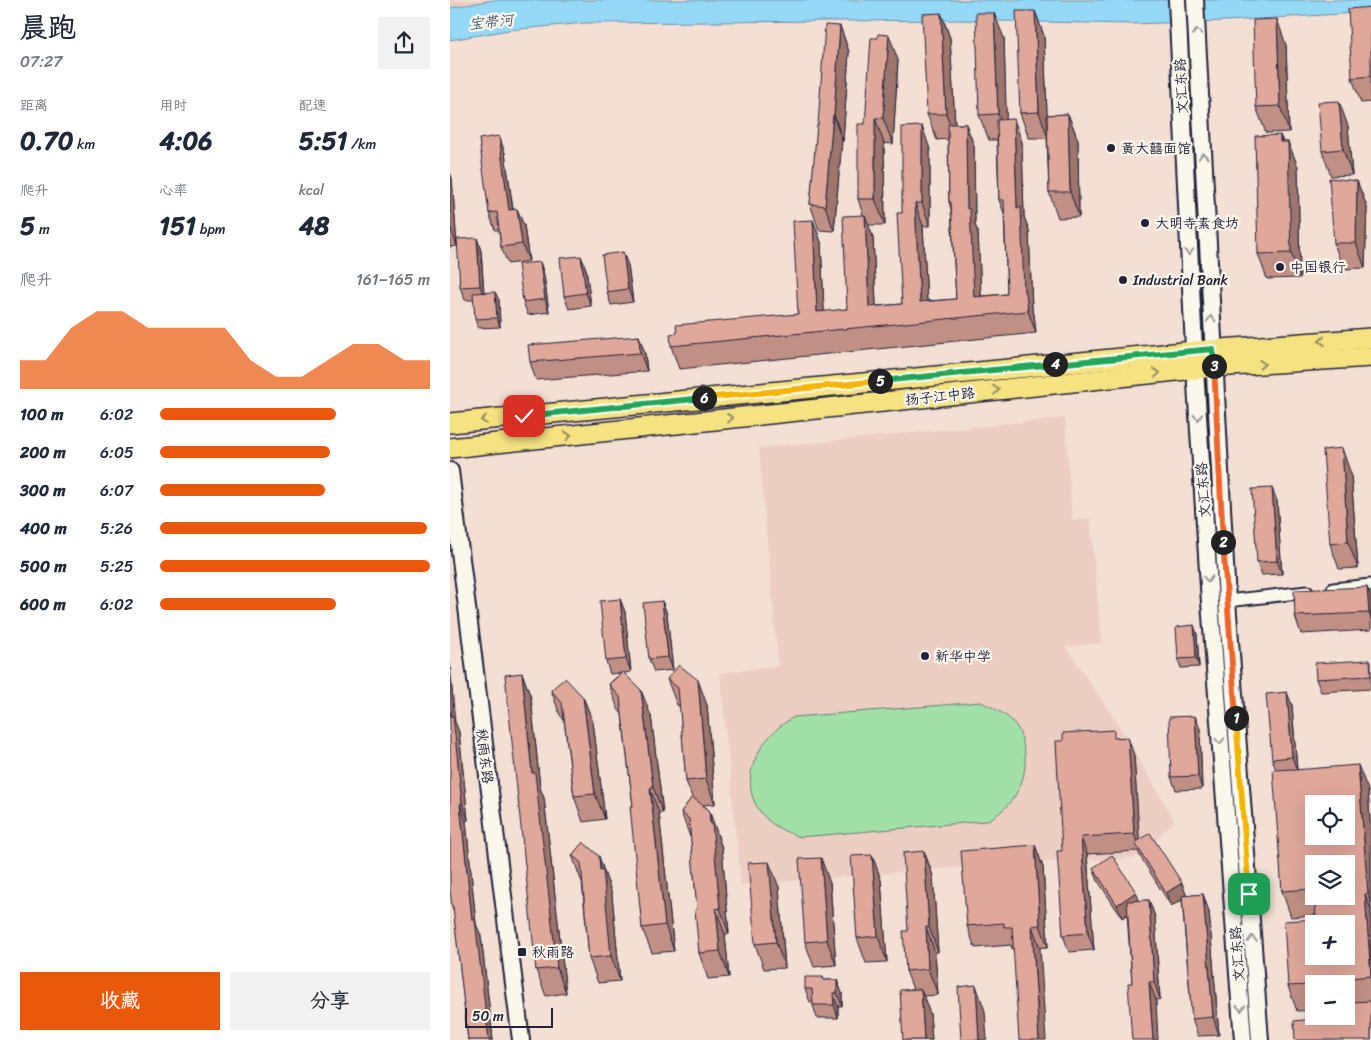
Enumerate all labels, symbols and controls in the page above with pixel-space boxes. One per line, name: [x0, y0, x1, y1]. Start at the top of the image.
text: 晨跑: [20, 3, 76, 52]
water label: 宝带河: [467, 6, 518, 37]
button: share: [378, 17, 430, 69]
one-way arrow: [1191, 28, 1202, 36]
text: 07:27: [20, 47, 62, 76]
street label: 文汇东路: [1168, 57, 1195, 115]
text: 距离: [20, 93, 48, 118]
text: 用时: [159, 93, 187, 118]
text: 配速: [299, 93, 327, 118]
text: 0.70: [20, 118, 73, 163]
text: 4:06: [159, 118, 213, 163]
text: 5:51: [299, 118, 347, 163]
text: km: [73, 132, 95, 157]
text: /km: [347, 132, 376, 157]
place label: 黄大囍面馆: [1121, 136, 1191, 161]
marker: 黄大囍面馆: [1105, 142, 1117, 154]
one-way arrow: [1198, 152, 1208, 160]
text: 爬升: [20, 178, 48, 203]
text: 心率: [159, 178, 187, 203]
text: kcal: [299, 178, 324, 203]
text: 5: [20, 203, 35, 248]
text: 151: [159, 203, 196, 248]
text: 48: [299, 203, 329, 248]
place label: 大明寺素食坊: [1155, 211, 1239, 236]
text: m: [35, 217, 50, 242]
text: bpm: [196, 217, 226, 242]
marker: 大明寺素食坊: [1139, 217, 1151, 229]
one-way arrow: [1184, 249, 1195, 257]
place label: 中国银行: [1290, 255, 1346, 280]
marker: 中国银行: [1274, 261, 1286, 273]
text: 爬升: [20, 265, 52, 294]
text: 161–165 m: [356, 265, 430, 294]
place label: Industrial Bank: [1132, 268, 1228, 293]
marker: Industrial Bank: [1117, 274, 1129, 286]
one-way arrow: [1206, 315, 1217, 323]
one-way arrow: [1318, 336, 1326, 347]
pin: 4: [1042, 352, 1068, 376]
text: 4: [1051, 352, 1060, 377]
pin: 3: [1202, 354, 1226, 378]
text: 3: [1211, 354, 1218, 379]
one-way arrow: [1258, 359, 1266, 370]
pin: 5: [868, 368, 892, 394]
one-way arrow: [1154, 368, 1162, 379]
text: 5: [876, 369, 885, 394]
street label: 扬子江中路: [904, 380, 976, 413]
one-way arrow: [992, 385, 1000, 396]
pin: 6: [692, 386, 716, 410]
text: 6: [701, 386, 708, 411]
pin: [503, 395, 545, 437]
text: 100 m: [20, 400, 64, 429]
text: 6:02: [100, 400, 133, 429]
icon: check: [510, 402, 538, 430]
one-way arrow: [726, 413, 734, 424]
one-way arrow: [1193, 413, 1204, 421]
one-way arrow: [480, 414, 488, 425]
one-way arrow: [564, 430, 572, 441]
text: 200 m: [20, 438, 66, 467]
text: 6:05: [100, 438, 134, 467]
street label: 文汇东路: [1189, 461, 1218, 519]
text: 300 m: [20, 476, 65, 505]
text: 6:07: [100, 476, 133, 505]
text: 400 m: [20, 514, 67, 543]
text: 5:26: [100, 514, 133, 543]
pin: 2: [1210, 530, 1236, 554]
text: 2: [1219, 530, 1228, 555]
text: 500 m: [20, 552, 66, 581]
text: 5:25: [100, 552, 134, 581]
one-way arrow: [1203, 575, 1214, 583]
text: 600 m: [20, 590, 66, 619]
text: 6:02: [100, 590, 133, 619]
place label: 新华中学: [935, 644, 991, 669]
marker: 新华中学: [919, 650, 931, 662]
pin: 1: [1224, 706, 1248, 730]
text: 1: [1233, 706, 1240, 731]
street label: 秋雨东路: [469, 727, 500, 785]
one-way arrow: [1215, 737, 1226, 745]
map controls: [1305, 795, 1355, 1025]
button: locate: [1305, 795, 1355, 845]
button: layers: [1305, 855, 1355, 905]
pin: [1228, 873, 1270, 915]
icon: arrive: [1235, 880, 1263, 908]
button: +: [1305, 915, 1355, 965]
street label: 文汇东路: [1223, 925, 1252, 983]
one-way arrow: [1247, 935, 1258, 943]
place label: 秋雨路: [532, 940, 574, 965]
marker: 秋雨路: [516, 946, 528, 958]
button: 收藏: [20, 972, 220, 1030]
button: 分享: [230, 972, 430, 1030]
button: −: [1305, 975, 1355, 1025]
text: 50 m: [472, 1004, 504, 1029]
one-way arrow: [1235, 1004, 1246, 1012]
scale bar: [465, 1005, 552, 1028]

